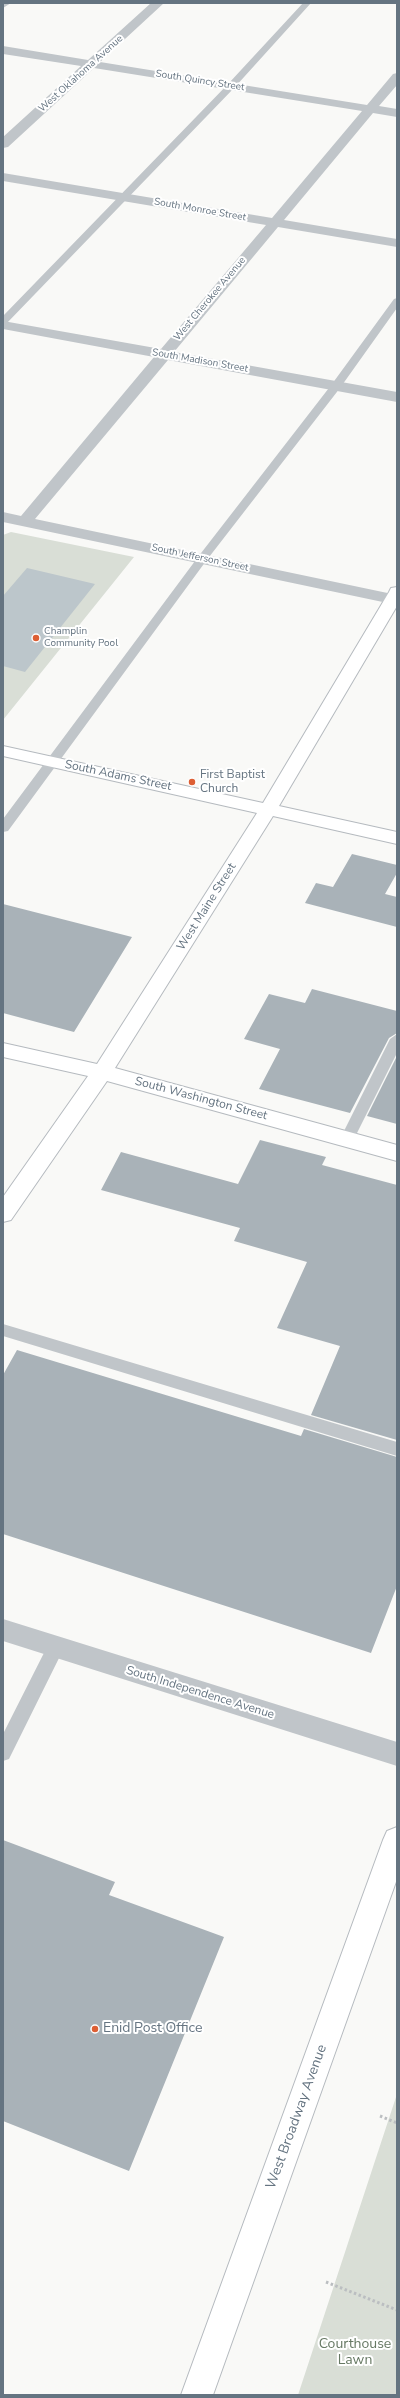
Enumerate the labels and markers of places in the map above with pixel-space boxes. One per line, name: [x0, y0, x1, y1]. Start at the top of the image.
place label: Champlin Community Pool: [44, 626, 118, 650]
marker: Champlin Community Pool: [31, 633, 41, 643]
place label: First Baptist Church: [200, 768, 265, 796]
marker: First Baptist Church: [187, 777, 197, 787]
place label: Enid Post Office: [103, 2021, 202, 2037]
marker: Enid Post Office: [90, 2024, 100, 2034]

